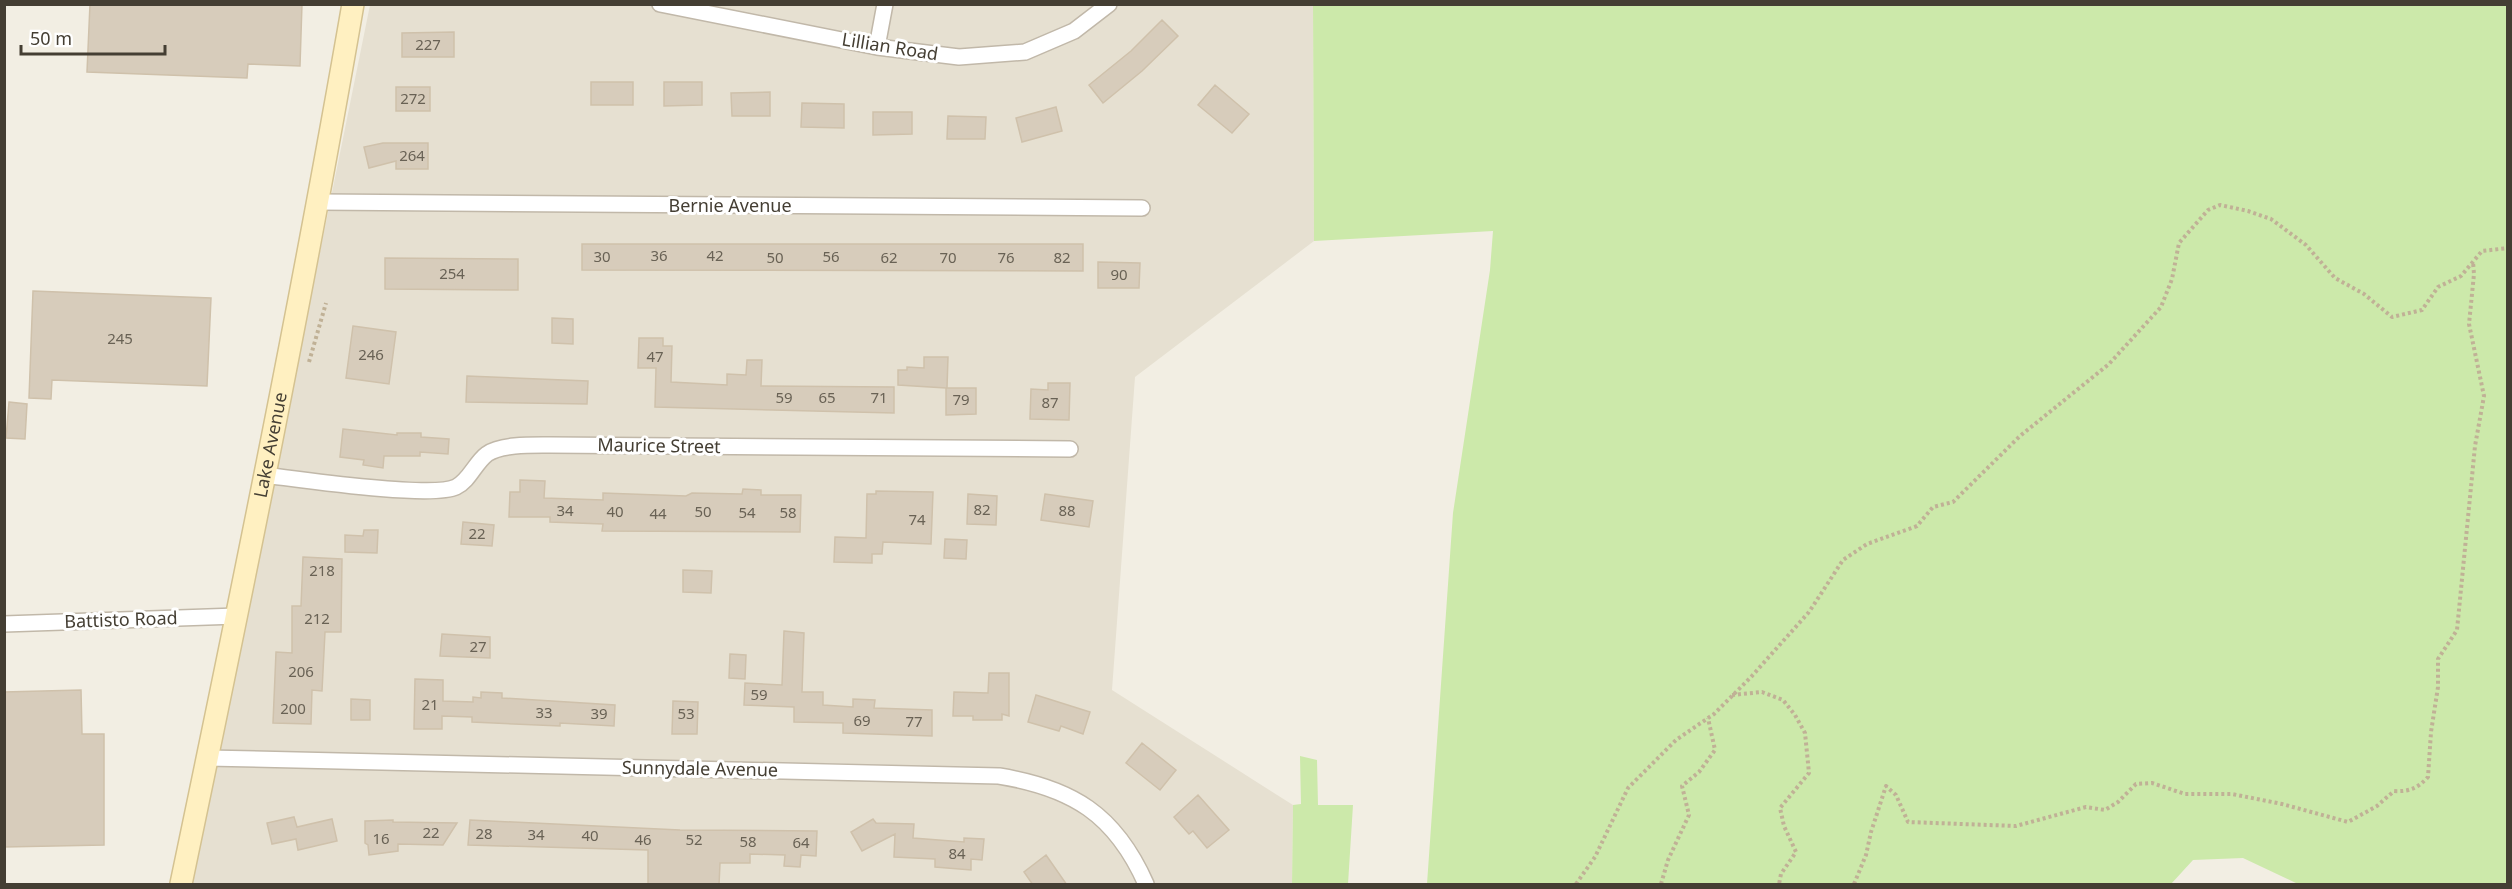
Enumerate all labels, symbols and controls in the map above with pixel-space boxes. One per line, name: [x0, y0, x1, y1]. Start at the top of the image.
scale bar: [21, 18, 165, 56]
text: 50 m: [30, 26, 72, 50]
street label: Lillian Road: [840, 27, 940, 65]
house number: 227: [415, 34, 441, 54]
house number: 272: [400, 88, 426, 108]
house number: 264: [399, 145, 425, 165]
street label: Bernie Avenue: [668, 193, 792, 217]
house number: 36: [650, 245, 668, 265]
house number: 42: [706, 245, 724, 265]
house number: 30: [593, 246, 611, 266]
house number: 56: [822, 246, 840, 266]
house number: 50: [766, 247, 784, 267]
house number: 62: [880, 247, 898, 267]
house number: 70: [939, 247, 957, 267]
house number: 76: [997, 247, 1015, 267]
house number: 82: [1053, 247, 1071, 267]
house number: 254: [439, 263, 465, 283]
house number: 90: [1110, 264, 1128, 284]
house number: 245: [107, 328, 133, 348]
house number: 246: [358, 344, 384, 364]
house number: 47: [646, 346, 664, 366]
house number: 59: [775, 387, 793, 407]
house number: 65: [818, 387, 836, 407]
house number: 71: [870, 387, 888, 407]
house number: 79: [952, 389, 970, 409]
street label: Lake Avenue: [248, 390, 292, 500]
house number: 87: [1041, 392, 1059, 412]
street label: Maurice Street: [597, 432, 721, 458]
house number: 82: [973, 499, 991, 519]
house number: 34: [556, 500, 574, 520]
house number: 88: [1058, 500, 1076, 520]
house number: 40: [606, 501, 624, 521]
house number: 50: [694, 501, 712, 521]
house number: 54: [738, 502, 756, 522]
house number: 58: [779, 502, 797, 522]
house number: 44: [649, 503, 667, 523]
house number: 74: [908, 509, 926, 529]
house number: 22: [468, 523, 486, 543]
house number: 218: [309, 560, 335, 580]
street label: Battisto Road: [64, 605, 178, 633]
house number: 212: [304, 608, 330, 628]
house number: 27: [469, 636, 487, 656]
house number: 206: [288, 661, 314, 681]
house number: 59: [750, 684, 768, 704]
house number: 21: [421, 694, 439, 714]
house number: 200: [280, 698, 306, 718]
house number: 33: [535, 702, 553, 722]
house number: 39: [590, 703, 608, 723]
house number: 53: [677, 703, 695, 723]
house number: 69: [853, 710, 871, 730]
house number: 77: [905, 711, 923, 731]
street label: Sunnydale Avenue: [622, 755, 778, 781]
house number: 22: [422, 822, 440, 842]
house number: 28: [475, 823, 493, 843]
house number: 34: [527, 824, 545, 844]
house number: 40: [581, 825, 599, 845]
house number: 16: [372, 828, 390, 848]
house number: 46: [634, 829, 652, 849]
house number: 52: [685, 829, 703, 849]
house number: 58: [739, 831, 757, 851]
house number: 64: [792, 832, 810, 852]
house number: 84: [948, 843, 966, 863]

